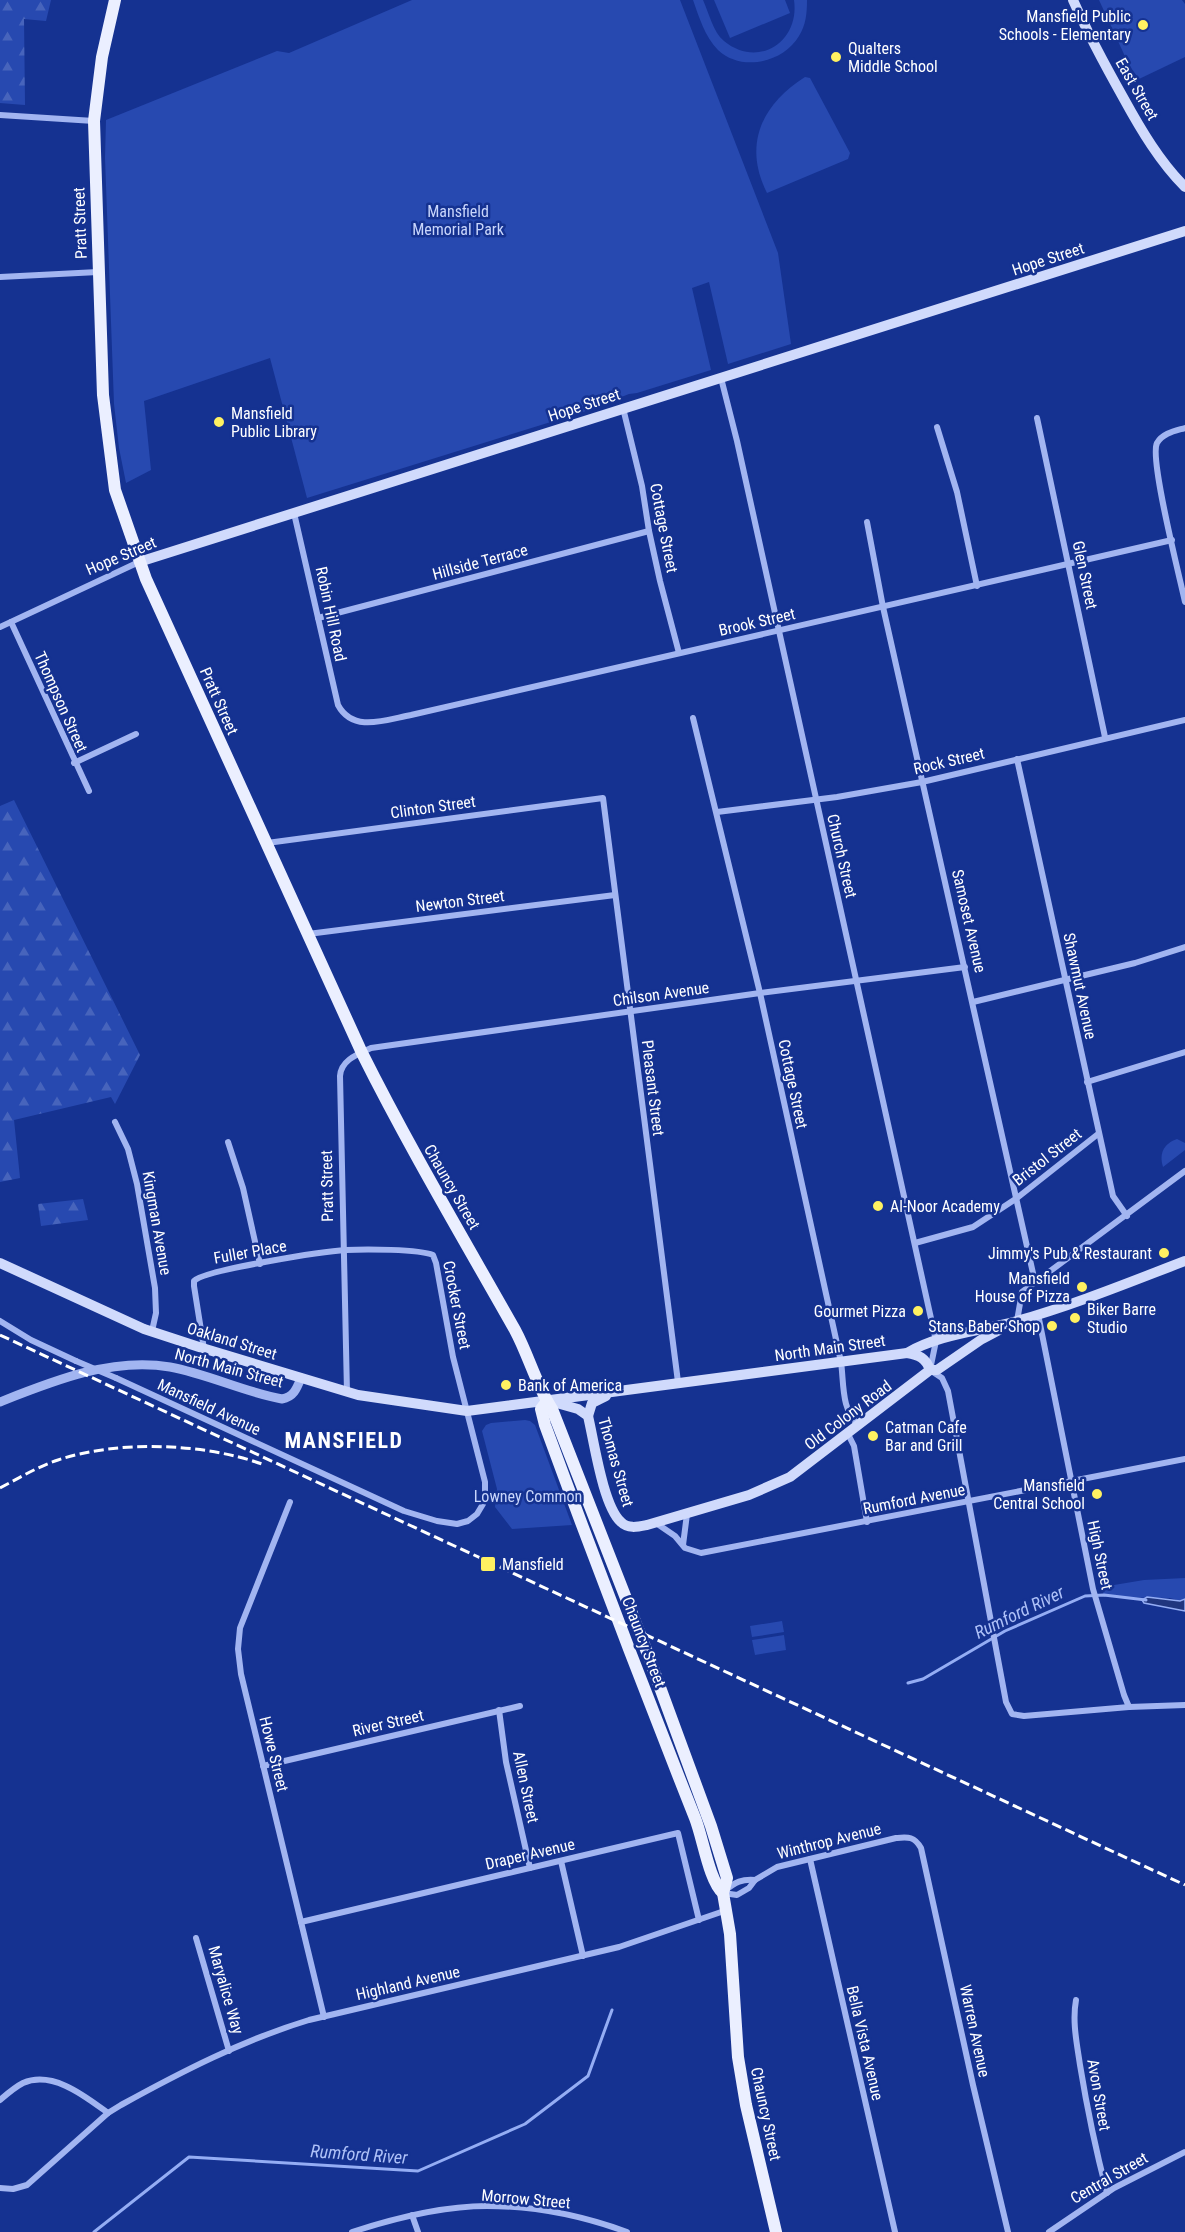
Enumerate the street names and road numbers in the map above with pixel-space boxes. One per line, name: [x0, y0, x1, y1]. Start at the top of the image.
street label: East Street: [1112, 54, 1163, 124]
street label: Pratt Street: [69, 187, 91, 259]
street label: Hope Street: [1010, 238, 1087, 280]
street label: Hope Street: [546, 384, 623, 426]
street label: Cottage Street: [646, 482, 682, 575]
street label: Hope Street: [83, 533, 159, 579]
street label: Glen Street: [1068, 539, 1102, 611]
street label: Hillside Terrace: [430, 540, 530, 584]
street label: Robin Hill Road: [312, 565, 350, 663]
street label: Brook Street: [717, 604, 797, 640]
street label: Thompson Street: [30, 649, 92, 756]
street label: Pratt Street: [196, 664, 242, 738]
street label: Rock Street: [912, 744, 987, 778]
street label: Clinton Street: [389, 792, 477, 822]
street label: Church Street: [823, 812, 861, 900]
street label: Samoset Avenue: [948, 868, 990, 974]
street label: Newton Street: [415, 886, 506, 916]
street label: Shawmut Avenue: [1059, 931, 1101, 1041]
street label: Chilson Avenue: [612, 978, 710, 1010]
street label: Cottage Street: [774, 1038, 812, 1131]
street label: Pleasant Street: [638, 1039, 668, 1137]
street label: Bristol Street: [1009, 1124, 1085, 1190]
street label: Chauncy Street: [420, 1141, 484, 1233]
street label: Pratt Street: [317, 1150, 337, 1222]
street label: Kingman Avenue: [139, 1170, 175, 1276]
street label: Fuller Place: [212, 1236, 288, 1268]
street label: Crocker Street: [439, 1259, 475, 1351]
street label: Oakland Street: [185, 1318, 279, 1364]
street label: North Main Street: [773, 1331, 887, 1365]
street label: North Main Street: [173, 1344, 286, 1392]
street label: Mansfield Avenue: [154, 1375, 264, 1439]
street label: Old Colony Road: [801, 1376, 895, 1454]
street label: Thomas Street: [594, 1415, 638, 1509]
street label: Rumford Avenue: [861, 1480, 967, 1518]
street label: High Street: [1083, 1519, 1117, 1592]
street label: Chauncy Street: [618, 1594, 670, 1690]
street label: River Street: [351, 1706, 426, 1740]
street label: Howe Street: [255, 1714, 293, 1794]
street label: Allen Street: [509, 1749, 543, 1825]
street label: Winthrop Avenue: [775, 1819, 883, 1863]
street label: Draper Avenue: [483, 1834, 577, 1874]
street label: Maryalice Way: [204, 1944, 248, 2037]
street label: Highland Avenue: [354, 1962, 462, 2004]
street label: Warren Avenue: [956, 1983, 994, 2079]
street label: Bella Vista Avenue: [843, 1984, 887, 2102]
street label: Avon Street: [1083, 2058, 1115, 2133]
street label: Chauncy Street: [747, 2065, 785, 2163]
street label: Central Street: [1067, 2148, 1151, 2208]
street label: Morrow Street: [481, 2186, 572, 2212]

